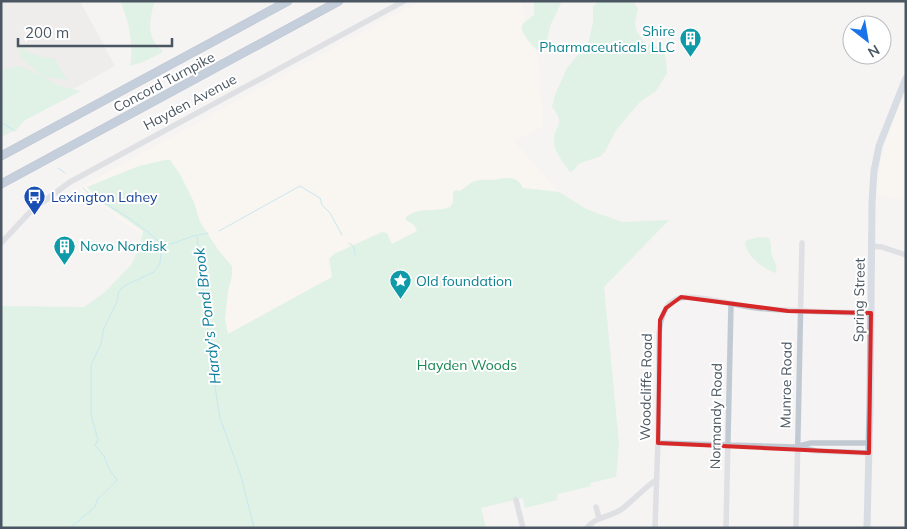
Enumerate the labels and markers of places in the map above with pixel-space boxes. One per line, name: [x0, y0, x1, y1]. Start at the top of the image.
place label: Shire Pharmaceuticals LLC: [539, 22, 675, 56]
building icon: Shire Pharmaceuticals LLC: [679, 27, 703, 58]
bus stop icon: Lexington Lahey: [23, 185, 47, 216]
place label: Lexington Lahey: [51, 188, 158, 206]
building icon: Novo Nordisk: [52, 234, 76, 265]
place label: Novo Nordisk: [80, 237, 167, 255]
place icon: Old foundation: [388, 269, 412, 300]
place label: Old foundation: [416, 272, 512, 290]

